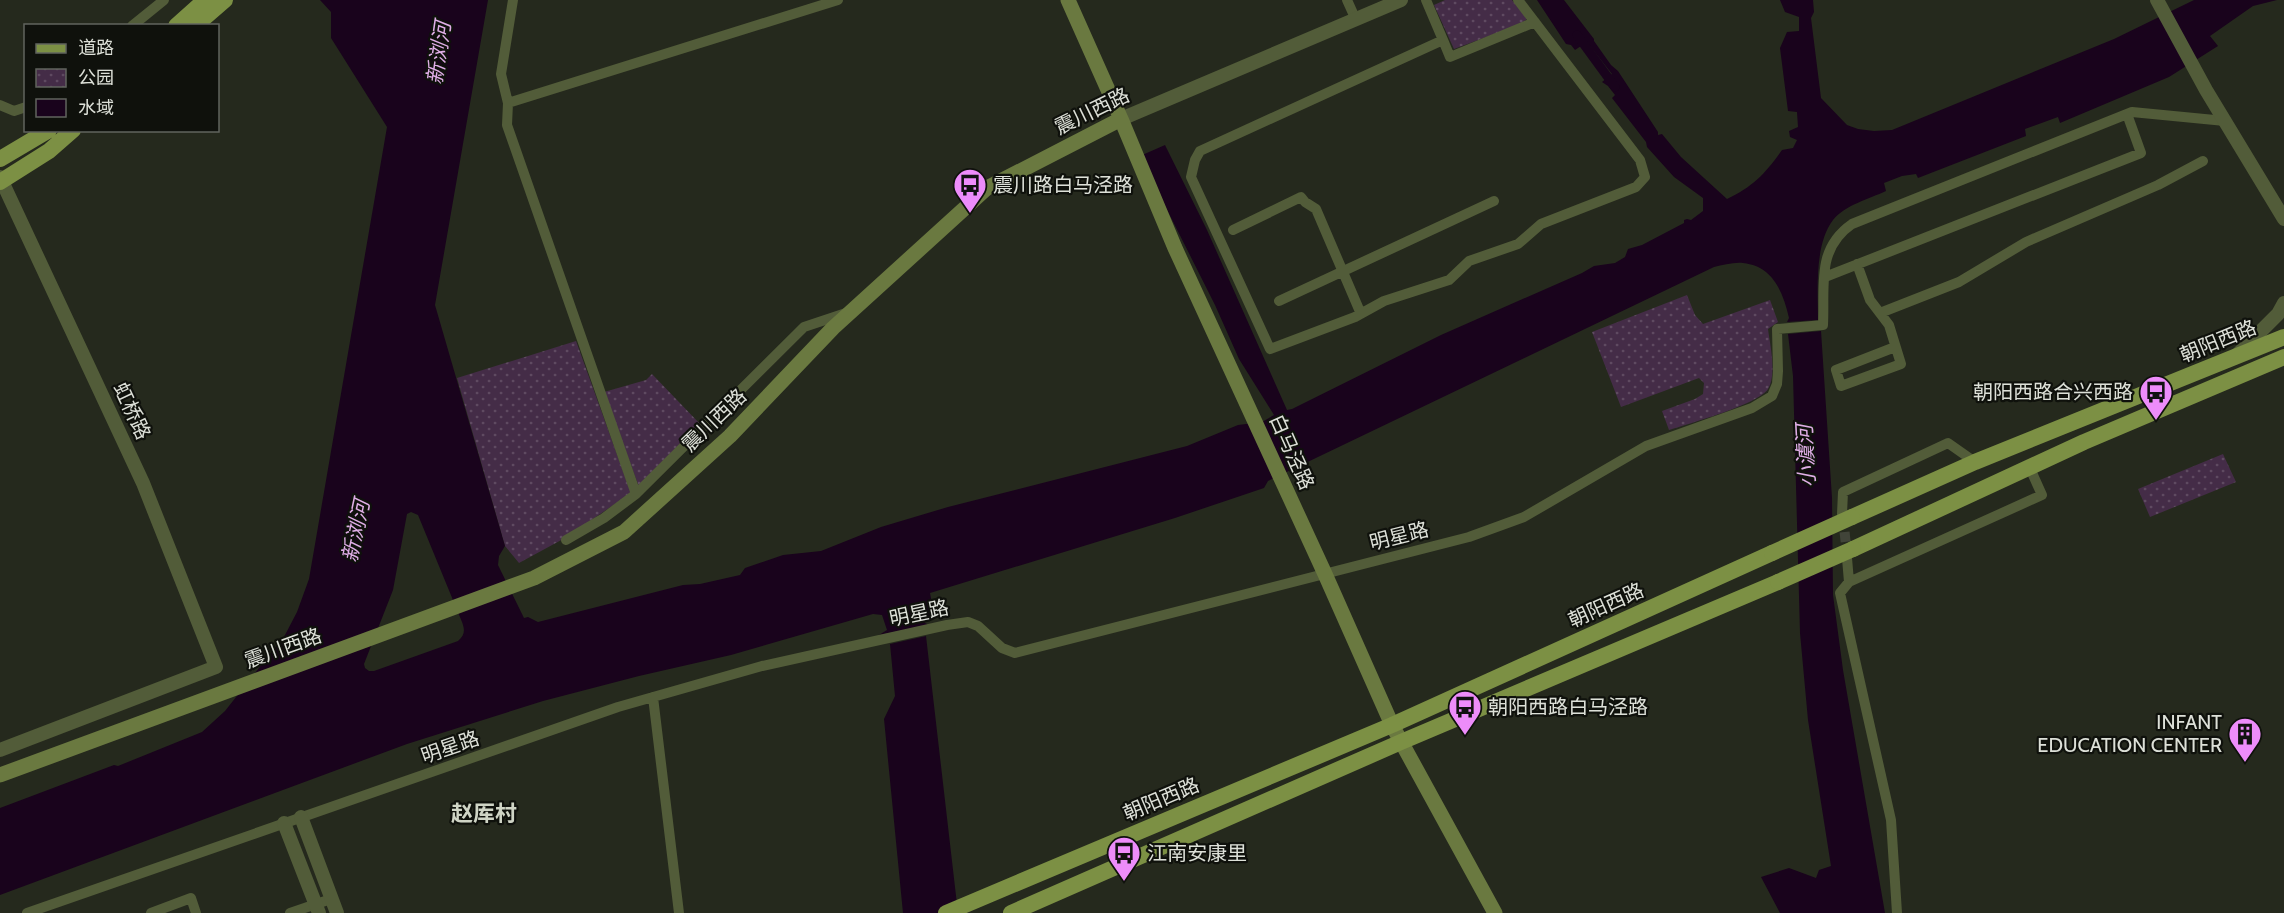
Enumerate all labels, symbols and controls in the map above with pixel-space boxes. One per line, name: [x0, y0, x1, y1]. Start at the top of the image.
water label: 新浏河: [422, 16, 456, 86]
legend: [24, 24, 219, 132]
text: 道路: [78, 37, 114, 59]
text: 公园: [78, 67, 114, 89]
street label: 震川西路: [1051, 83, 1133, 139]
text: 水域: [78, 97, 114, 119]
bus stop icon: 震川路白马泾路: [952, 167, 988, 214]
place label: 震川路白马泾路: [993, 173, 1133, 197]
street label: 朝阳西路: [2176, 315, 2260, 367]
bus stop icon: 朝阳西路合兴西路: [2138, 374, 2174, 421]
street label: 虹桥路: [108, 379, 156, 443]
place label: 朝阳西路合兴西路: [1973, 380, 2133, 404]
street label: 震川西路: [677, 384, 751, 456]
street label: 白马泾路: [1265, 411, 1319, 493]
water label: 小澞河: [1791, 420, 1820, 488]
water label: 新浏河: [337, 494, 375, 564]
street label: 明星路: [1367, 517, 1431, 555]
street label: 朝阳西路: [1565, 578, 1647, 632]
street label: 明星路: [887, 595, 951, 631]
street label: 震川西路: [241, 623, 325, 673]
bus stop icon: 朝阳西路白马泾路: [1447, 689, 1483, 736]
place label: 朝阳西路白马泾路: [1488, 695, 1648, 719]
place label: INFANT EDUCATION CENTER: [2037, 710, 2222, 757]
building icon: INFANT EDUCATION CENTER: [2227, 716, 2263, 763]
street label: 明星路: [418, 726, 482, 768]
street label: 朝阳西路: [1119, 772, 1203, 826]
district label: 赵厍村: [451, 800, 517, 827]
bus stop icon: 江南安康里: [1106, 835, 1142, 882]
place label: 江南安康里: [1147, 841, 1247, 865]

